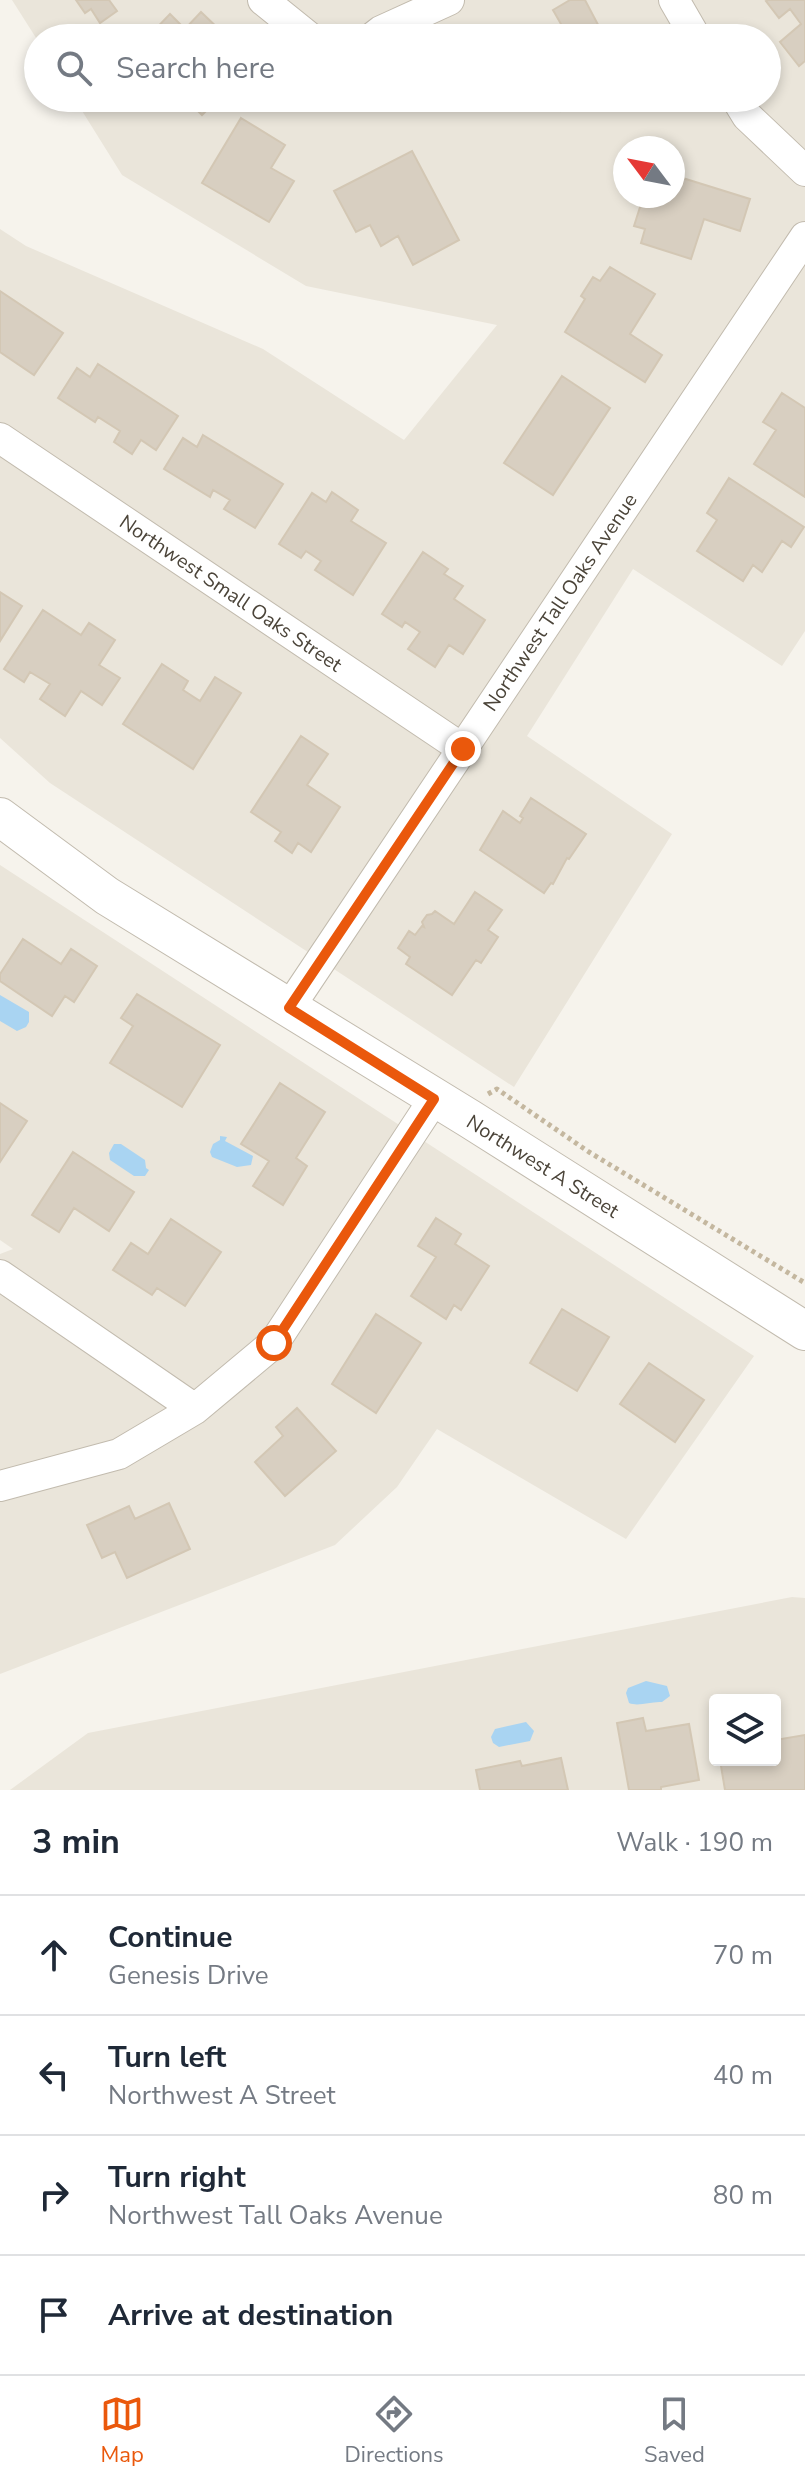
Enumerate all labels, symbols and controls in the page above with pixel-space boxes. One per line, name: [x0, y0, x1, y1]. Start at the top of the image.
search box: [24, 24, 781, 112]
icon: search: [52, 46, 96, 90]
text: Search here: [116, 48, 275, 89]
north arrow: [613, 136, 685, 208]
street label: Northwest Tall Oaks Avenue: [477, 488, 644, 717]
street label: Northwest Small Oaks Street: [114, 509, 348, 679]
route end: [445, 731, 481, 767]
street label: Northwest A Street: [461, 1109, 625, 1225]
route start: [256, 1325, 292, 1361]
map controls: [709, 1694, 781, 1766]
button: layers: [709, 1694, 781, 1766]
text: 3 min: [32, 1819, 120, 1865]
text: Walk · 190 m: [616, 1825, 773, 1860]
text: Continue: [108, 1917, 233, 1958]
icon: ahead: [32, 1933, 76, 1977]
text: 70 m: [713, 1938, 773, 1973]
text: Genesis Drive: [108, 1958, 269, 1993]
text: Turn left: [108, 2037, 226, 2078]
icon: left: [32, 2053, 76, 2097]
text: 40 m: [713, 2058, 773, 2093]
text: Northwest A Street: [108, 2078, 336, 2113]
text: Turn right: [108, 2157, 246, 2198]
icon: right: [32, 2173, 76, 2217]
text: 80 m: [713, 2178, 773, 2213]
text: Northwest Tall Oaks Avenue: [108, 2198, 443, 2233]
icon: arrive: [32, 2293, 76, 2337]
text: Arrive at destination: [108, 2295, 393, 2336]
tab: Map: [100, 2392, 144, 2470]
tab: Directions: [345, 2392, 444, 2470]
tab: Saved: [644, 2392, 705, 2470]

